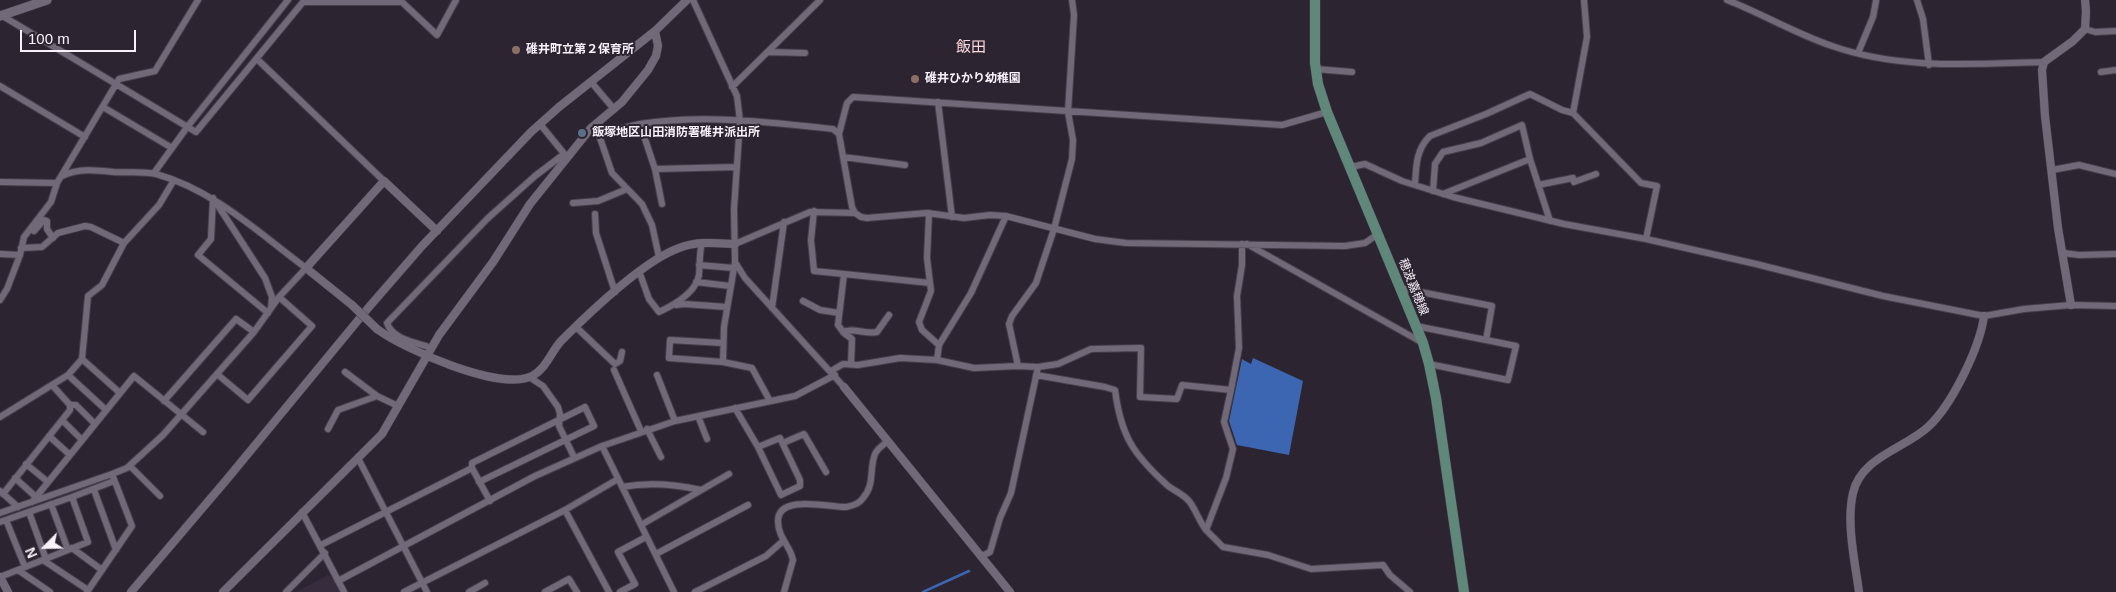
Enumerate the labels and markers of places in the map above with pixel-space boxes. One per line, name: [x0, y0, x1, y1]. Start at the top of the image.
place label: 碓井町立第２保育所: [526, 43, 634, 57]
marker: 碓井町立第２保育所: [510, 44, 522, 56]
place label: 碓井ひかり幼稚園: [925, 72, 1021, 86]
marker: 碓井ひかり幼稚園: [909, 73, 921, 85]
place label: 飯塚地区山田消防署碓井派出所: [592, 126, 760, 140]
marker: 飯塚地区山田消防署碓井派出所: [576, 127, 588, 139]

